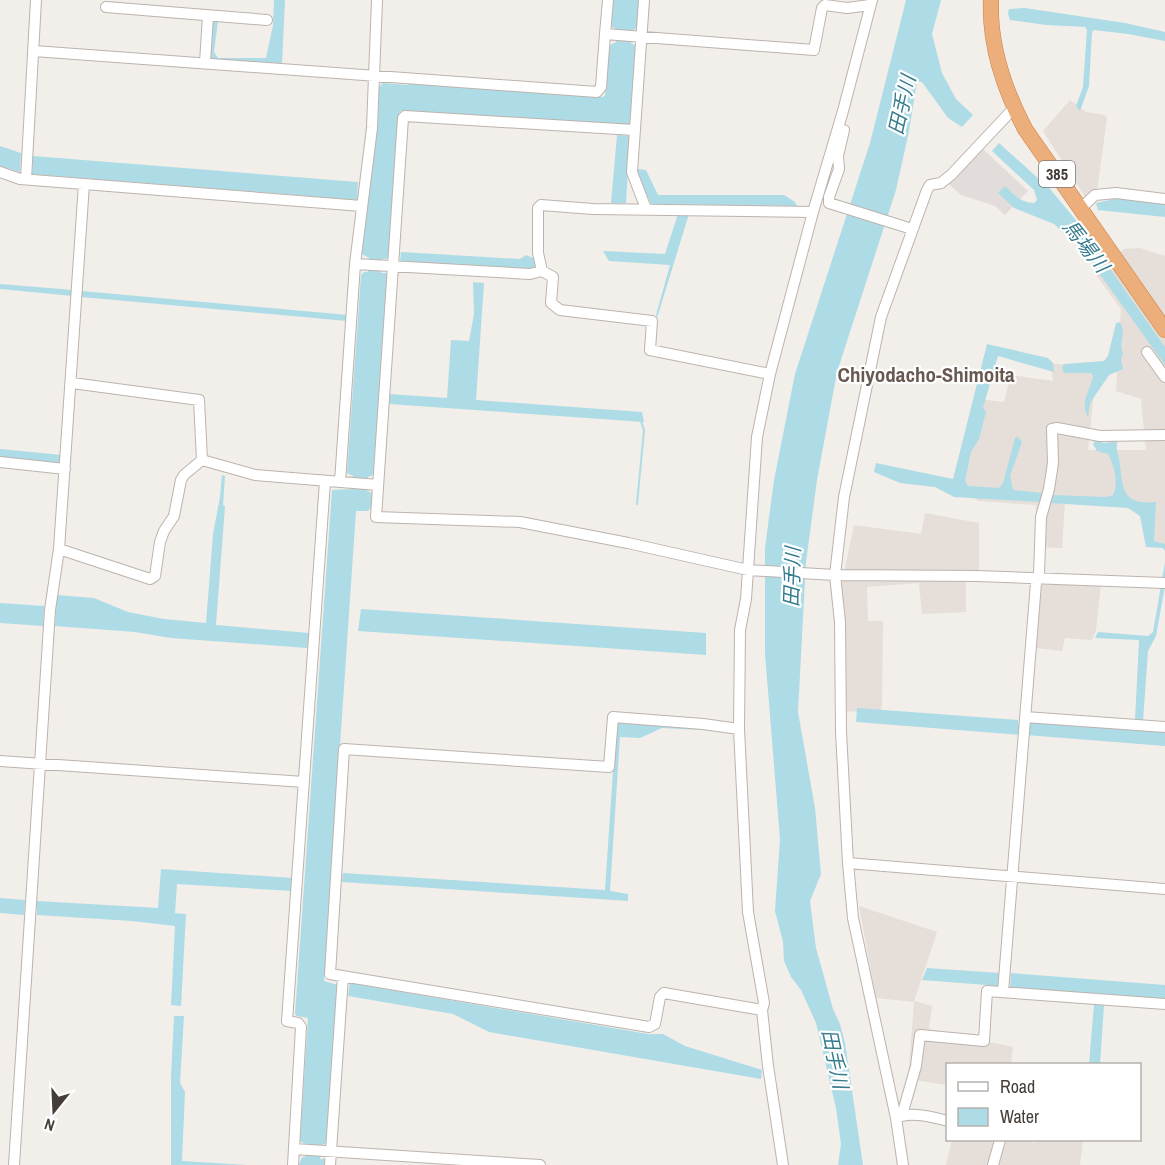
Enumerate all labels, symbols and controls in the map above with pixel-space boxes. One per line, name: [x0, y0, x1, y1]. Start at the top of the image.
water label: 田手川: [882, 71, 922, 137]
road number: 385: [1039, 161, 1075, 187]
water label: 馬場川: [1057, 214, 1117, 279]
district label: Chiyodacho-Shimoita: [837, 360, 1015, 389]
water label: 田手川: [777, 545, 806, 607]
water label: 田手川: [816, 1027, 855, 1093]
legend: [946, 1063, 1141, 1141]
text: Road: [1000, 1074, 1035, 1099]
north arrow: [24, 1081, 84, 1141]
text: Water: [1000, 1104, 1039, 1129]
text: N: [41, 1113, 57, 1137]

